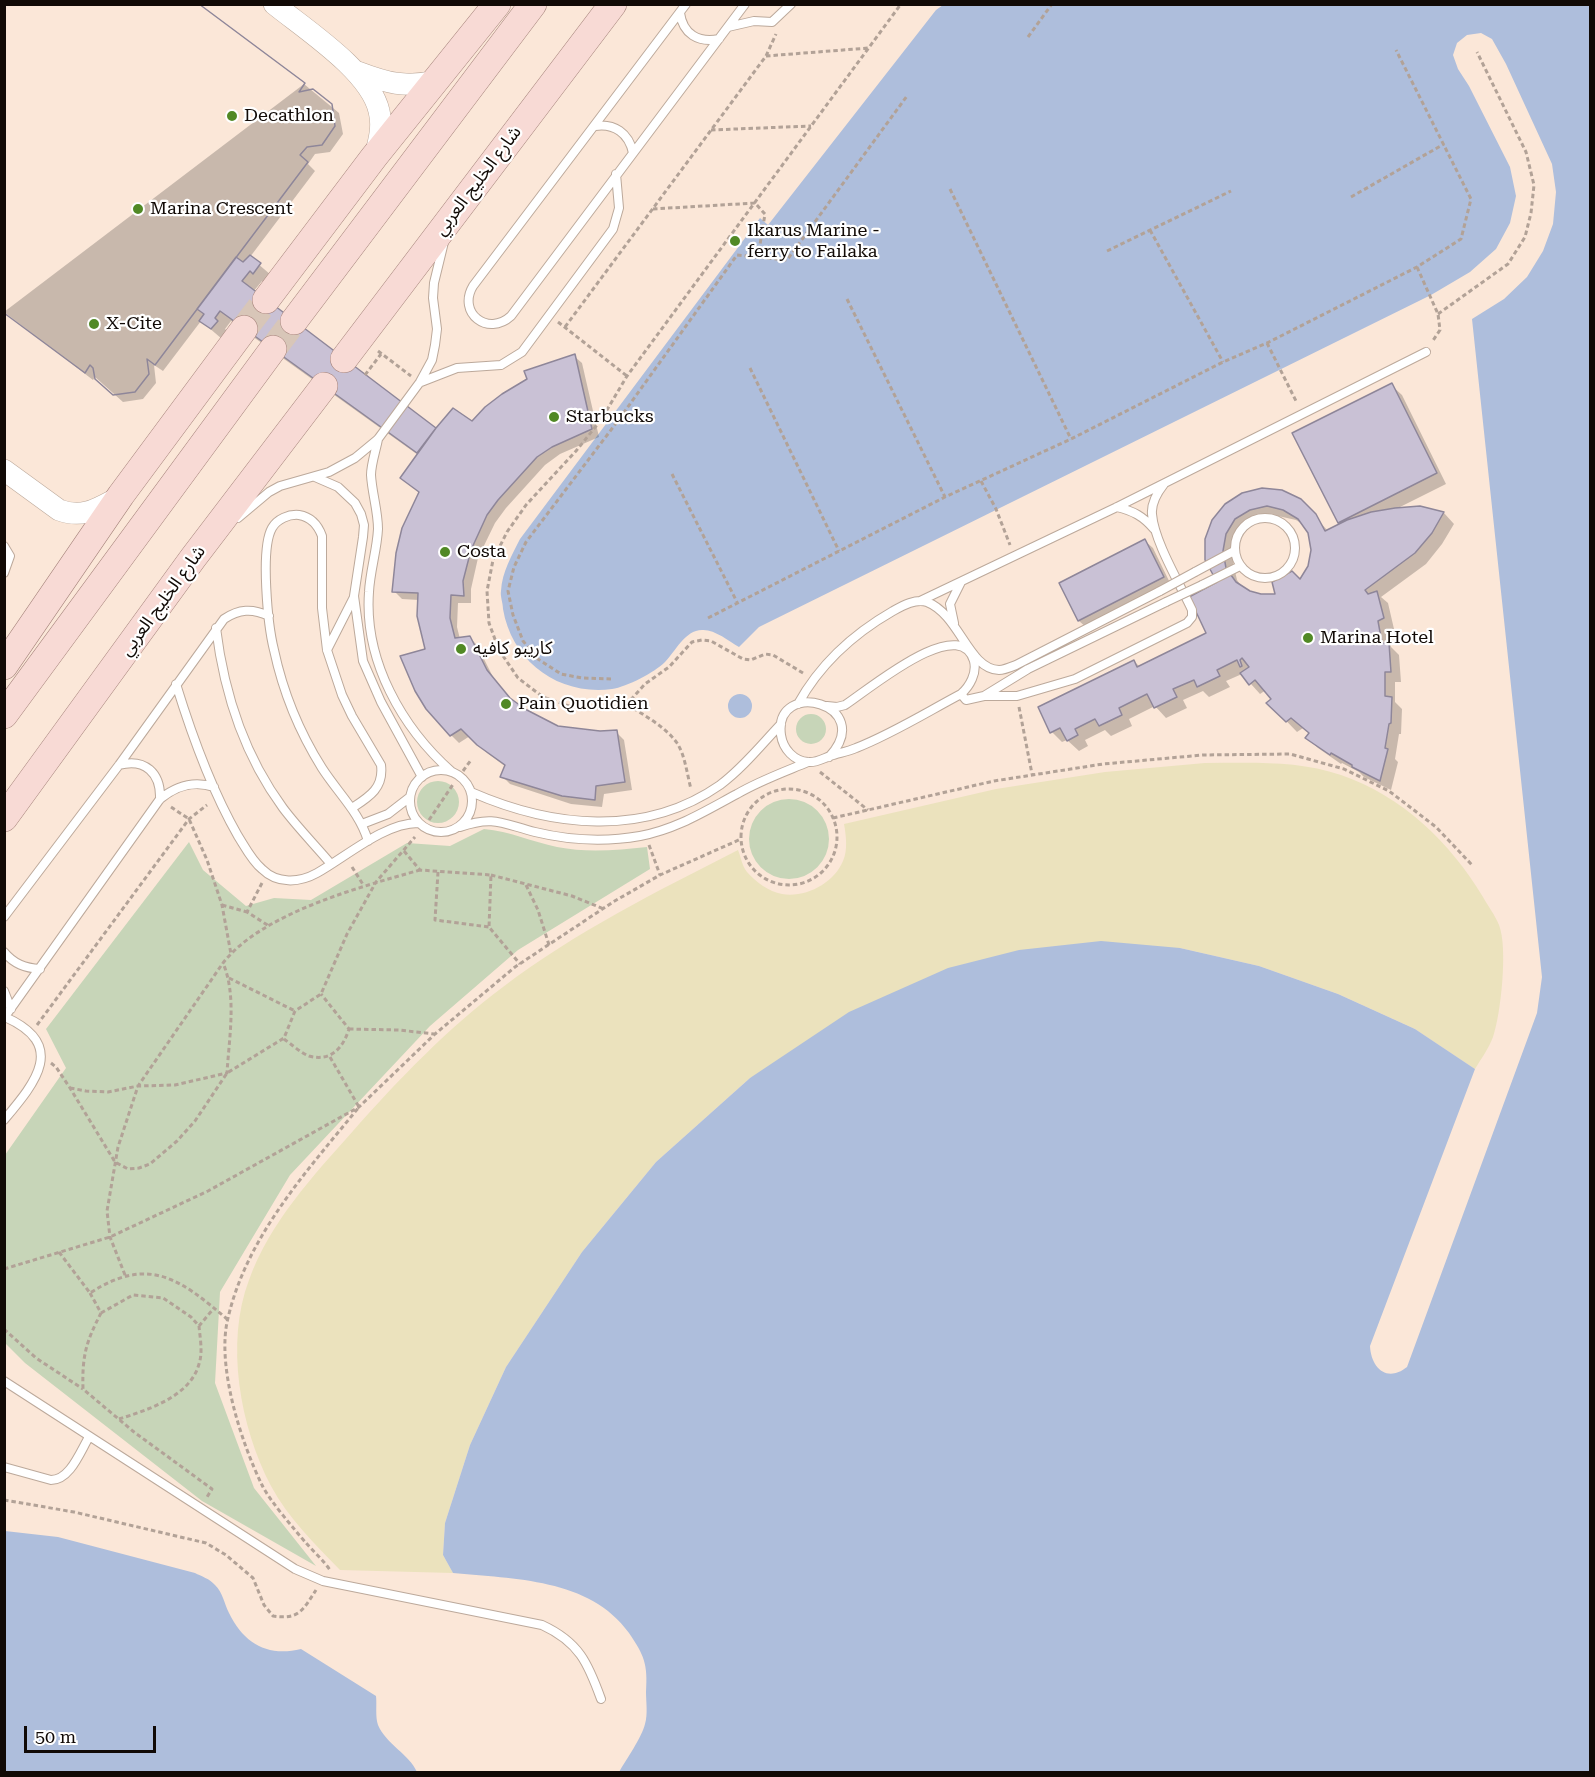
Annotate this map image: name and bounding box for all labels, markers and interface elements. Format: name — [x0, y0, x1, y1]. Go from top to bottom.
place label: Decathlon — [244, 105, 334, 127]
marker: Decathlon — [225, 109, 239, 123]
street label: شارع الخليج العربي — [430, 122, 526, 240]
place label: Marina Crescent — [150, 198, 293, 220]
marker: Marina Crescent — [131, 202, 145, 216]
place label: Ikarus Marine - ferry to Failaka — [747, 220, 880, 262]
marker: Ikarus Marine - ferry to Failaka — [728, 234, 742, 248]
place label: X-Cite — [106, 313, 162, 335]
marker: X-Cite — [87, 317, 101, 331]
place label: Starbucks — [566, 406, 654, 428]
marker: Starbucks — [547, 410, 561, 424]
street label: شارع الخليج العربي — [116, 541, 210, 661]
place label: Costa — [457, 541, 506, 563]
marker: Costa — [438, 545, 452, 559]
place label: Marina Hotel — [1320, 627, 1433, 649]
marker: Marina Hotel — [1301, 631, 1315, 645]
place label: كاريبو كافيه — [473, 638, 552, 660]
marker: كاريبو كافيه — [454, 642, 468, 656]
place label: Pain Quotidien — [518, 693, 649, 715]
marker: Pain Quotidien — [499, 697, 513, 711]
scale bar — [27, 1714, 159, 1752]
text: 50 m — [35, 1726, 76, 1747]

